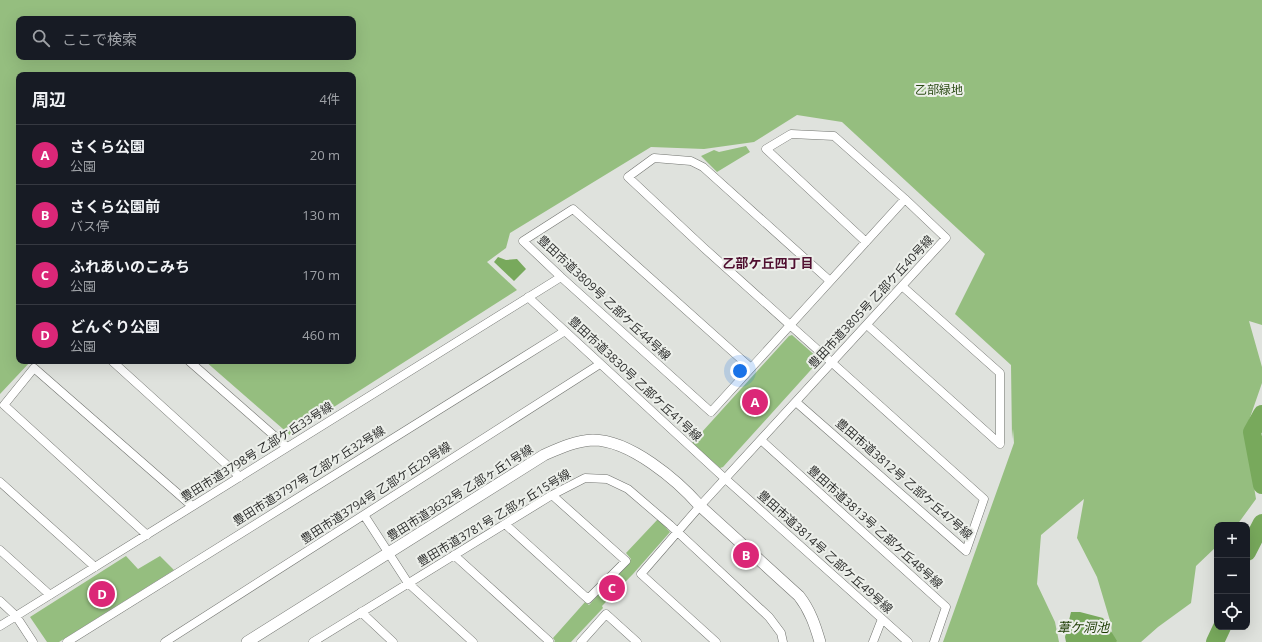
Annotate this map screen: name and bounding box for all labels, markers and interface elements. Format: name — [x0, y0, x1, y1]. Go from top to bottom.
search box — [16, 16, 356, 60]
icon: search — [30, 27, 52, 49]
text: ここで検索 — [62, 29, 137, 49]
park label: 乙部緑地 — [915, 81, 963, 98]
text: 周辺 — [32, 88, 66, 111]
text: 4件 — [320, 90, 340, 108]
text: さくら公園 — [70, 136, 145, 156]
text: A — [41, 146, 49, 164]
text: 20 m — [310, 146, 340, 164]
text: 公園 — [70, 157, 96, 175]
text: さくら公園前 — [70, 196, 160, 216]
text: B — [41, 206, 49, 224]
text: 130 m — [302, 206, 340, 224]
text: バス停 — [70, 217, 109, 235]
street label: 豊田市道3809号 乙部ケ丘44号線 — [534, 231, 675, 364]
street label: 豊田市道3805号 乙部ケ丘40号線 — [804, 231, 937, 372]
district label: 乙部ケ丘四丁目 — [722, 254, 814, 272]
text: ふれあいのこみち — [70, 256, 190, 276]
text: C — [41, 266, 49, 284]
text: 170 m — [302, 266, 340, 284]
text: 公園 — [70, 277, 96, 295]
street label: 豊田市道3830号 乙部ケ丘41号線 — [565, 312, 706, 445]
text: どんぐり公園 — [70, 316, 160, 336]
text: D — [40, 326, 50, 344]
text: 460 m — [302, 326, 340, 344]
text: 公園 — [70, 337, 96, 355]
your location — [730, 361, 750, 381]
pin: A — [742, 387, 768, 417]
street label: 豊田市道3798号 乙部ケ丘33号線 — [177, 398, 336, 505]
street label: 豊田市道3812号 乙部ケ丘47号線 — [832, 414, 976, 543]
street label: 豊田市道3797号 乙部ケ丘32号線 — [229, 422, 388, 529]
street label: 豊田市道3794号 乙部ケ丘29号線 — [297, 437, 454, 548]
street label: 豊田市道3632号 乙部ヶ丘1号線 — [383, 440, 536, 545]
street label: 豊田市道3813号 乙部ケ丘48号線 — [804, 461, 947, 592]
street label: 豊田市道3781号 乙部ヶ丘15号線 — [414, 465, 574, 570]
street label: 豊田市道3814号 乙部ケ丘49号線 — [754, 486, 897, 617]
map controls — [1214, 522, 1250, 630]
button: + — [1214, 522, 1250, 558]
pin: B — [733, 540, 759, 570]
button: − — [1214, 558, 1250, 594]
pin: C — [599, 573, 625, 603]
pin: D — [89, 579, 115, 609]
button: locate — [1214, 594, 1250, 630]
water label: 葦ケ洞池 — [1057, 618, 1111, 636]

